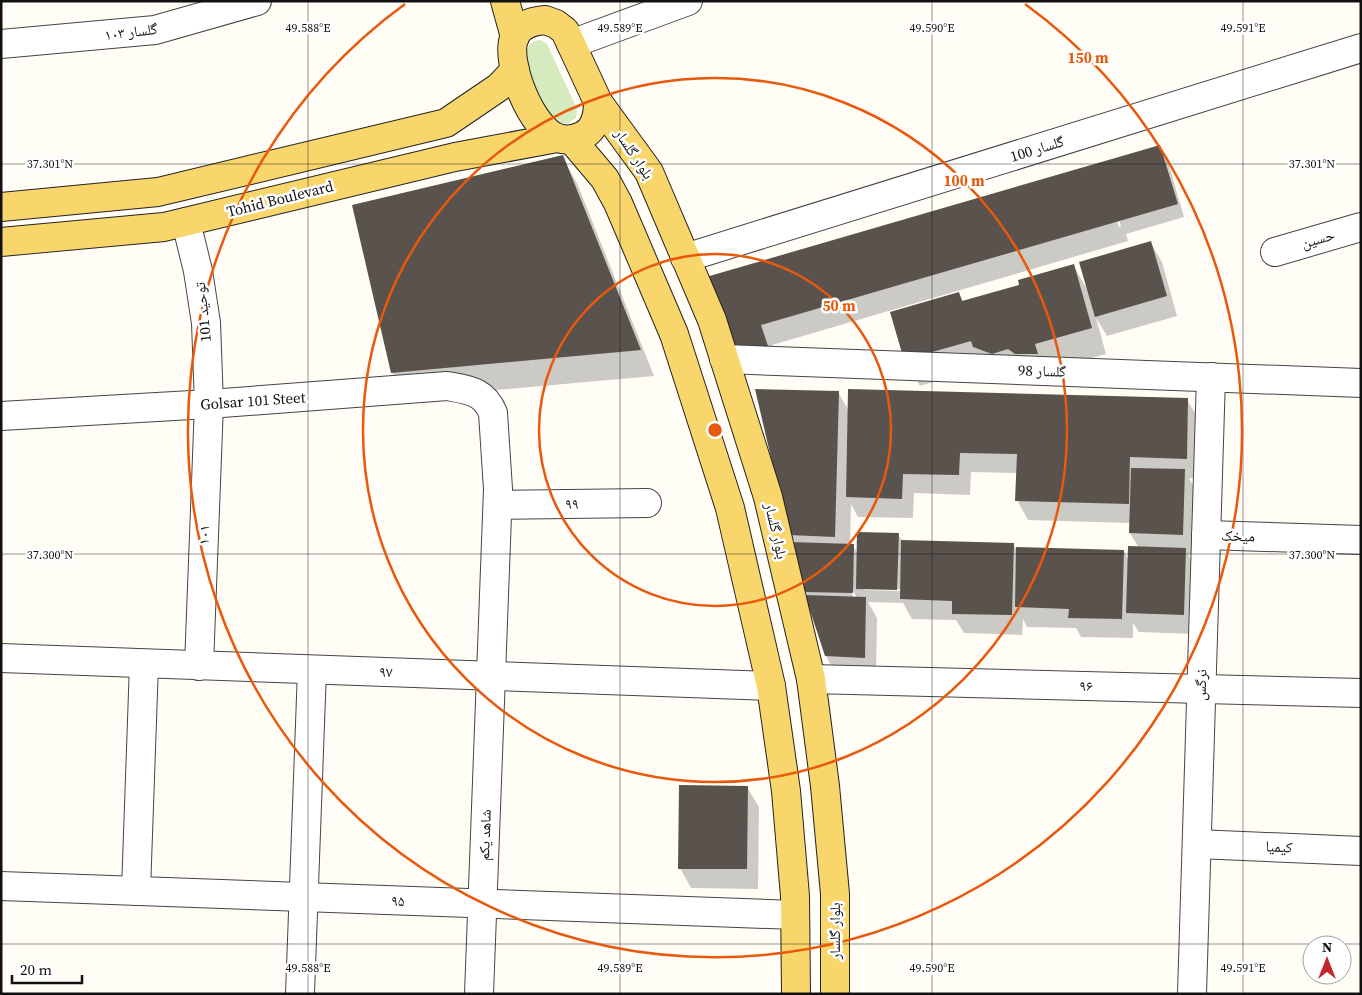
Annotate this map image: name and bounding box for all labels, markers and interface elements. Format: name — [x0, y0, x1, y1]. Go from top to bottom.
street label: گلسار ۱۰۳ — [103, 18, 159, 45]
text: 49.588°E — [286, 20, 330, 36]
text: 49.589°E — [598, 20, 642, 36]
text: 49.590°E — [910, 20, 954, 36]
text: 49.591°E — [1221, 20, 1265, 36]
text: 150 m — [1067, 47, 1109, 68]
street label: بلوار گلسار — [609, 123, 659, 183]
street label: گلسار 100 — [1007, 130, 1067, 167]
text: 37.301°N — [27, 156, 73, 172]
text: 37.301°N — [1289, 156, 1335, 172]
text: 100 m — [943, 170, 985, 191]
street label: Tohid Boulevard — [224, 175, 336, 222]
street label: حسین — [1299, 224, 1337, 253]
street label: توحید 101 — [189, 280, 216, 343]
text: 50 m — [822, 295, 856, 316]
street label: گلسار 98 — [1018, 359, 1067, 382]
street label: Golsar 101 Steet — [200, 386, 306, 415]
centre of rings — [706, 421, 724, 439]
street label: ۹۹ — [565, 493, 579, 514]
street label: بلوار گلسار — [760, 500, 793, 561]
street label: میخک — [1221, 524, 1255, 547]
street label: ۱۰۱ — [193, 525, 214, 545]
text: 37.300°N — [27, 547, 73, 563]
text: 37.300°N — [1289, 547, 1335, 563]
street label: ۹۷ — [379, 661, 393, 682]
street label: نرگس — [1189, 669, 1212, 701]
street label: ۹۶ — [1079, 675, 1093, 696]
street label: شاهد یکم — [473, 809, 496, 861]
street label: کیمیا — [1265, 835, 1293, 858]
street label: ۹۵ — [391, 890, 405, 911]
street label: بلوار گلسار — [824, 902, 845, 961]
north arrow — [1302, 935, 1352, 985]
text: N — [1322, 937, 1332, 957]
scale bar — [12, 952, 82, 984]
text: 20 m — [20, 959, 52, 980]
text: 49.588°E — [286, 960, 330, 976]
text: 49.589°E — [598, 960, 642, 976]
text: 49.590°E — [910, 960, 954, 976]
text: 49.591°E — [1221, 960, 1265, 976]

